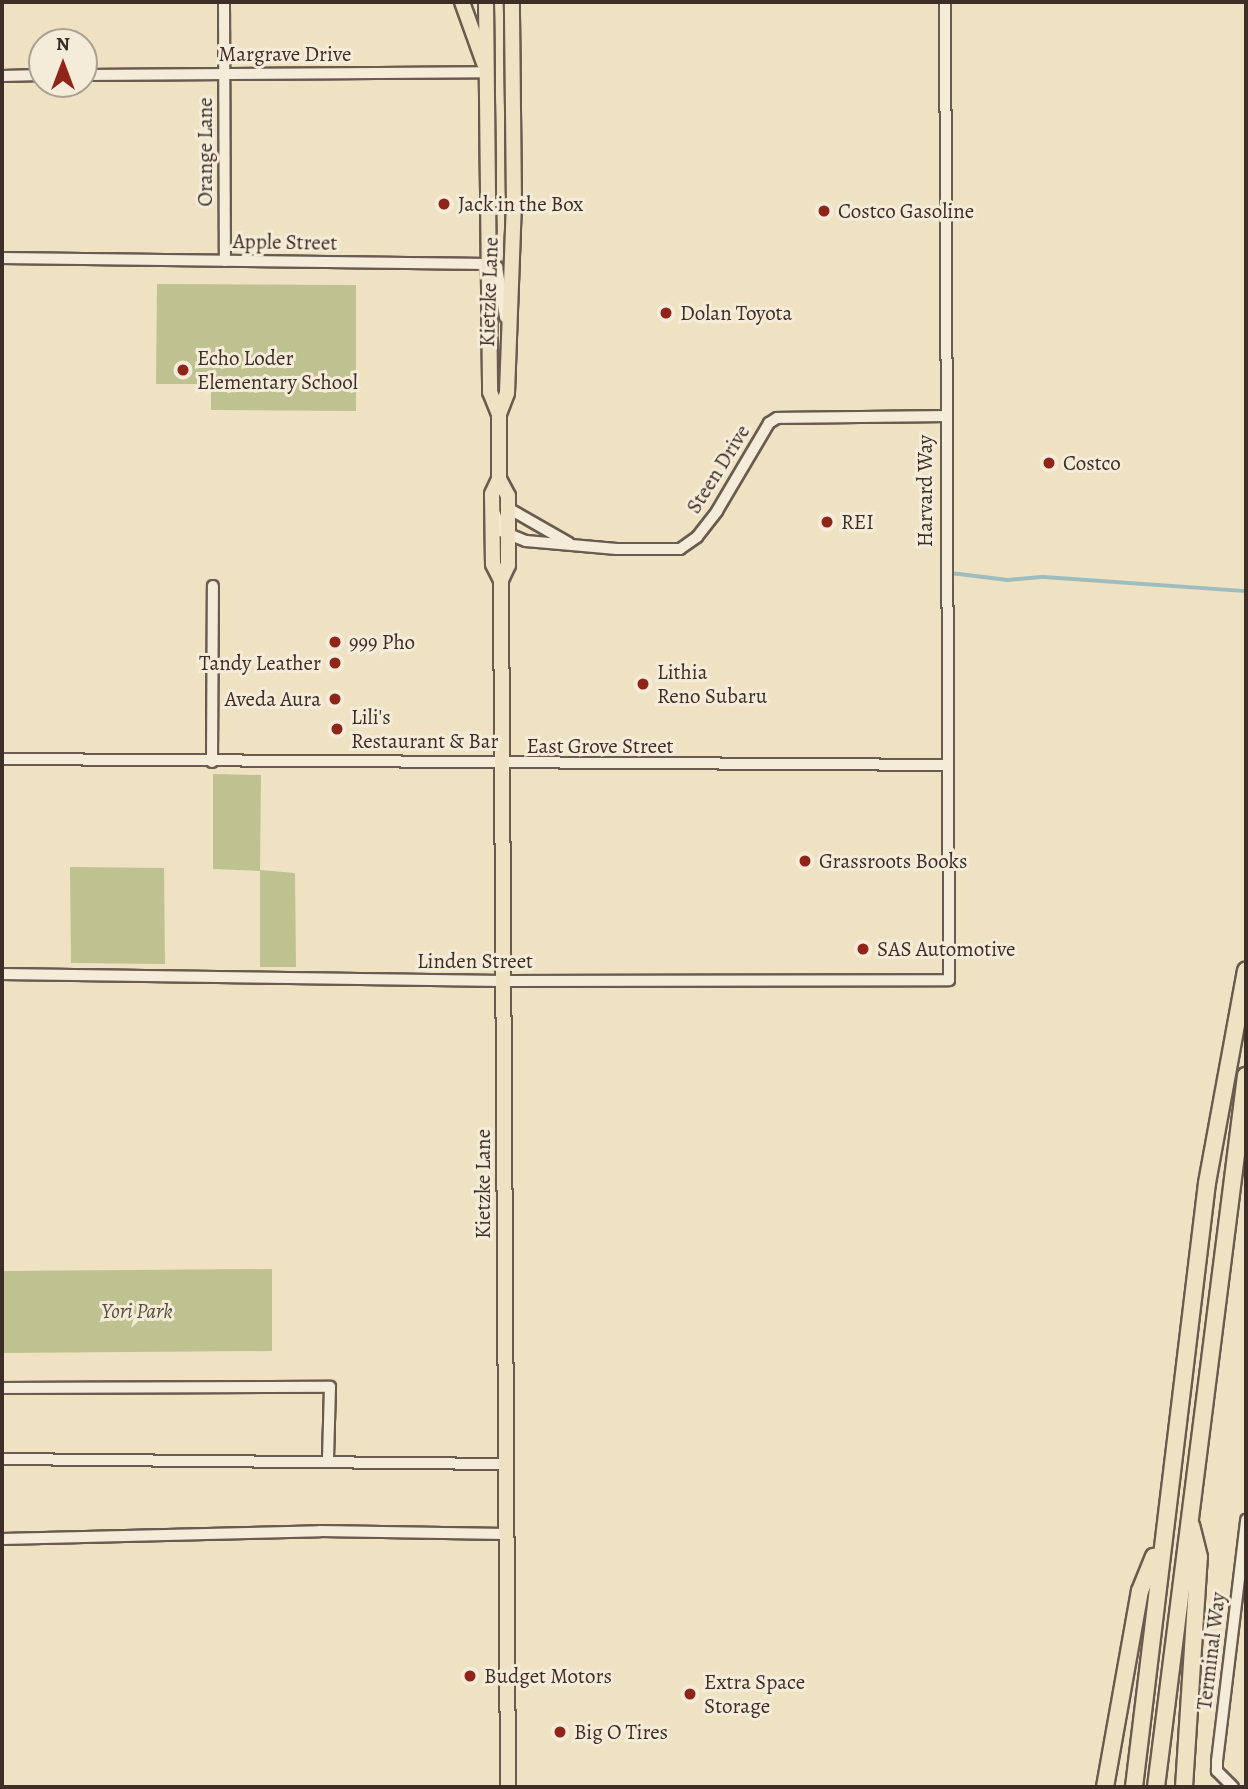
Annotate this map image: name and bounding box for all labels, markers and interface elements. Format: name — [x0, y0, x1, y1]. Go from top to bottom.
north arrow — [28, 28, 98, 98]
text: N — [56, 31, 70, 57]
street label: Margrave Drive — [219, 41, 351, 67]
street label: Orange Lane — [192, 97, 218, 207]
place label: Jack in the Box — [458, 191, 583, 217]
marker: Jack in the Box — [436, 196, 452, 212]
place label: Costco Gasoline — [838, 198, 974, 224]
marker: Costco Gasoline — [816, 203, 832, 219]
street label: Apple Street — [233, 228, 337, 256]
street label: Kietzke Lane — [474, 237, 504, 347]
place label: Dolan Toyota — [680, 300, 792, 326]
marker: Dolan Toyota — [658, 305, 674, 321]
place label: Echo Loder Elementary School — [197, 345, 358, 395]
marker: Echo Loder Elementary School — [175, 362, 191, 378]
street label: Steen Drive — [681, 420, 755, 518]
street label: Harvard Way — [912, 435, 938, 547]
place label: Costco — [1063, 450, 1121, 476]
marker: Costco — [1041, 455, 1057, 471]
place label: REI — [841, 509, 874, 535]
marker: REI — [819, 514, 835, 530]
place label: 999 Pho — [349, 629, 415, 655]
marker: 999 Pho — [327, 634, 343, 650]
place label: Tandy Leather — [199, 650, 321, 676]
marker: Tandy Leather — [327, 655, 343, 671]
place label: Lithia Reno Subaru — [657, 659, 767, 709]
marker: Lithia Reno Subaru — [635, 676, 651, 692]
place label: Aveda Aura — [225, 686, 321, 712]
marker: Aveda Aura — [327, 691, 343, 707]
place label: Lili's Restaurant & Bar — [351, 704, 499, 754]
marker: Lili's Restaurant & Bar — [329, 721, 345, 737]
street label: East Grove Street — [526, 733, 674, 759]
place label: Grassroots Books — [819, 848, 967, 874]
marker: Grassroots Books — [797, 853, 813, 869]
place label: SAS Automotive — [877, 936, 1015, 962]
marker: SAS Automotive — [855, 941, 871, 957]
street label: Linden Street — [417, 948, 533, 974]
street label: Kietzke Lane — [470, 1129, 496, 1239]
park label: Yori Park — [101, 1298, 173, 1324]
street label: Terminal Way — [1191, 1591, 1231, 1711]
place label: Budget Motors — [484, 1663, 612, 1689]
marker: Budget Motors — [462, 1668, 478, 1684]
place label: Extra Space Storage — [704, 1669, 805, 1719]
marker: Extra Space Storage — [682, 1686, 698, 1702]
place label: Big O Tires — [574, 1719, 668, 1745]
marker: Big O Tires — [552, 1724, 568, 1740]

